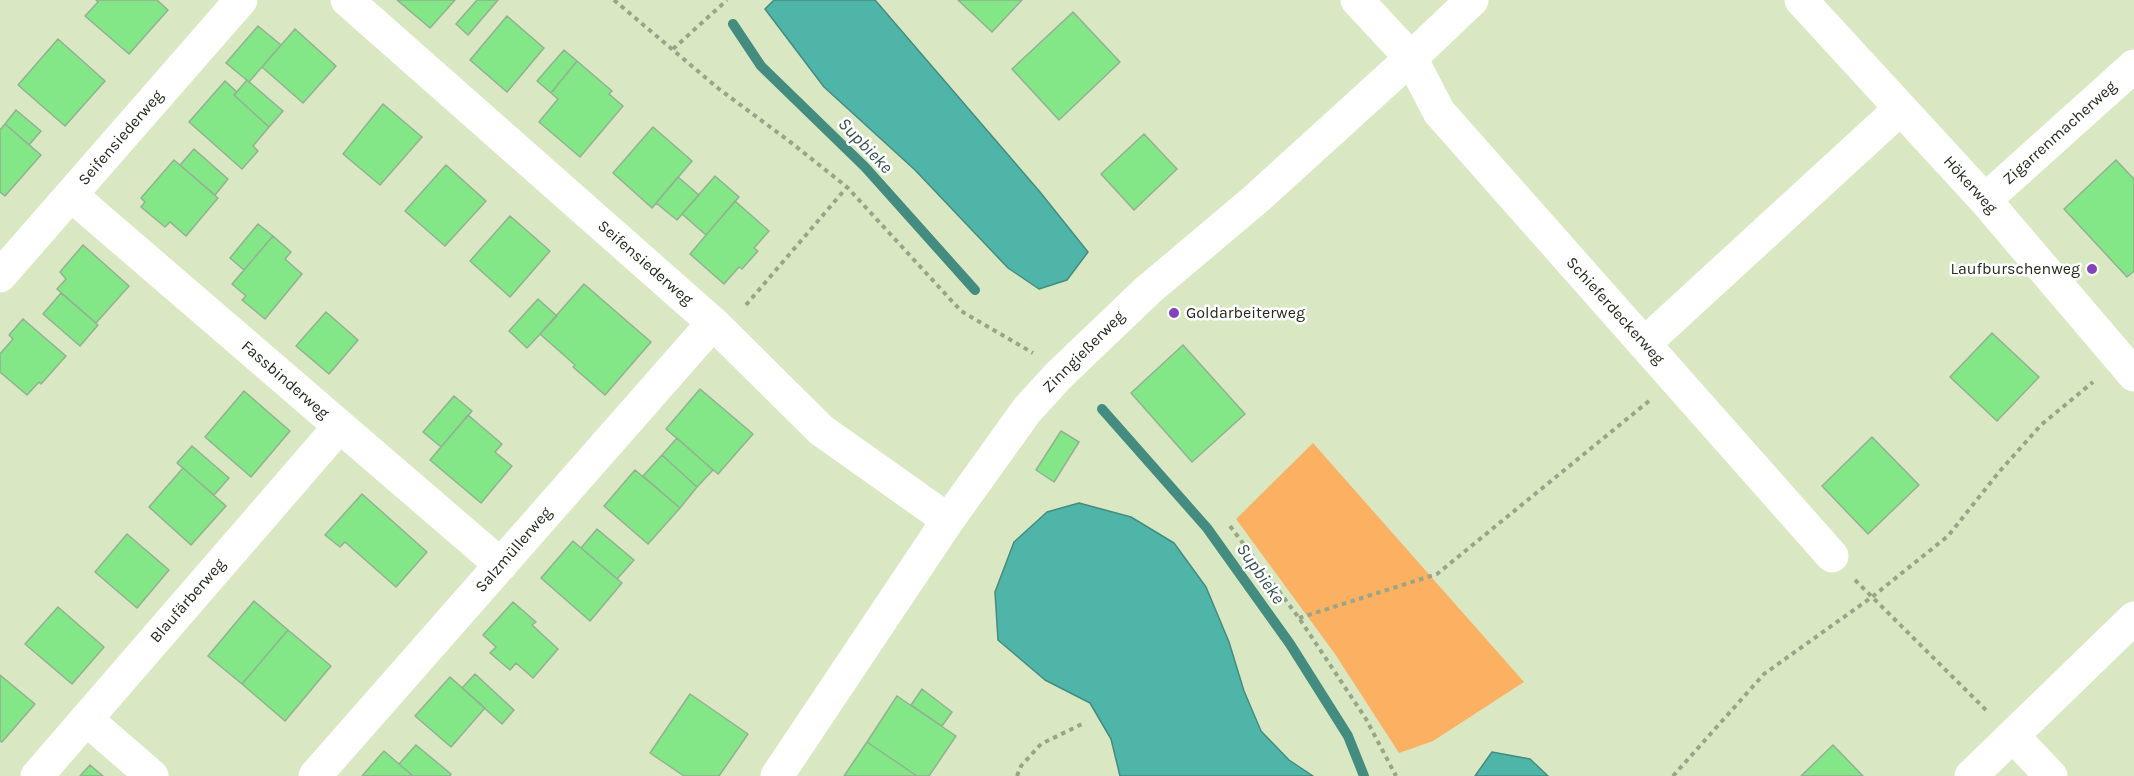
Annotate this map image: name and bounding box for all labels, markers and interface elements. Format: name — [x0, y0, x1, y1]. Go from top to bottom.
street label: Zigarrenmacherweg — [1999, 77, 2121, 189]
street label: Seifensiederweg — [74, 87, 168, 189]
water label: Supbieke — [833, 114, 897, 178]
street label: Hökerweg — [1939, 152, 2001, 218]
street label: Seifensiederweg — [594, 216, 696, 310]
street label: Schieferdeckerweg — [1562, 253, 1668, 369]
place label: Laufburschenweg — [1951, 259, 2080, 279]
marker: Laufburschenweg — [2085, 262, 2099, 276]
place label: Goldarbeiterweg — [1186, 303, 1305, 323]
marker: Goldarbeiterweg — [1167, 306, 1181, 320]
street label: Zinngießerweg — [1039, 307, 1129, 397]
street label: Fassbinderweg — [237, 337, 333, 423]
street label: Salzmüllerweg — [472, 503, 556, 597]
water label: Supbieke — [1231, 539, 1289, 609]
street label: Blaufärberweg — [146, 555, 230, 647]

